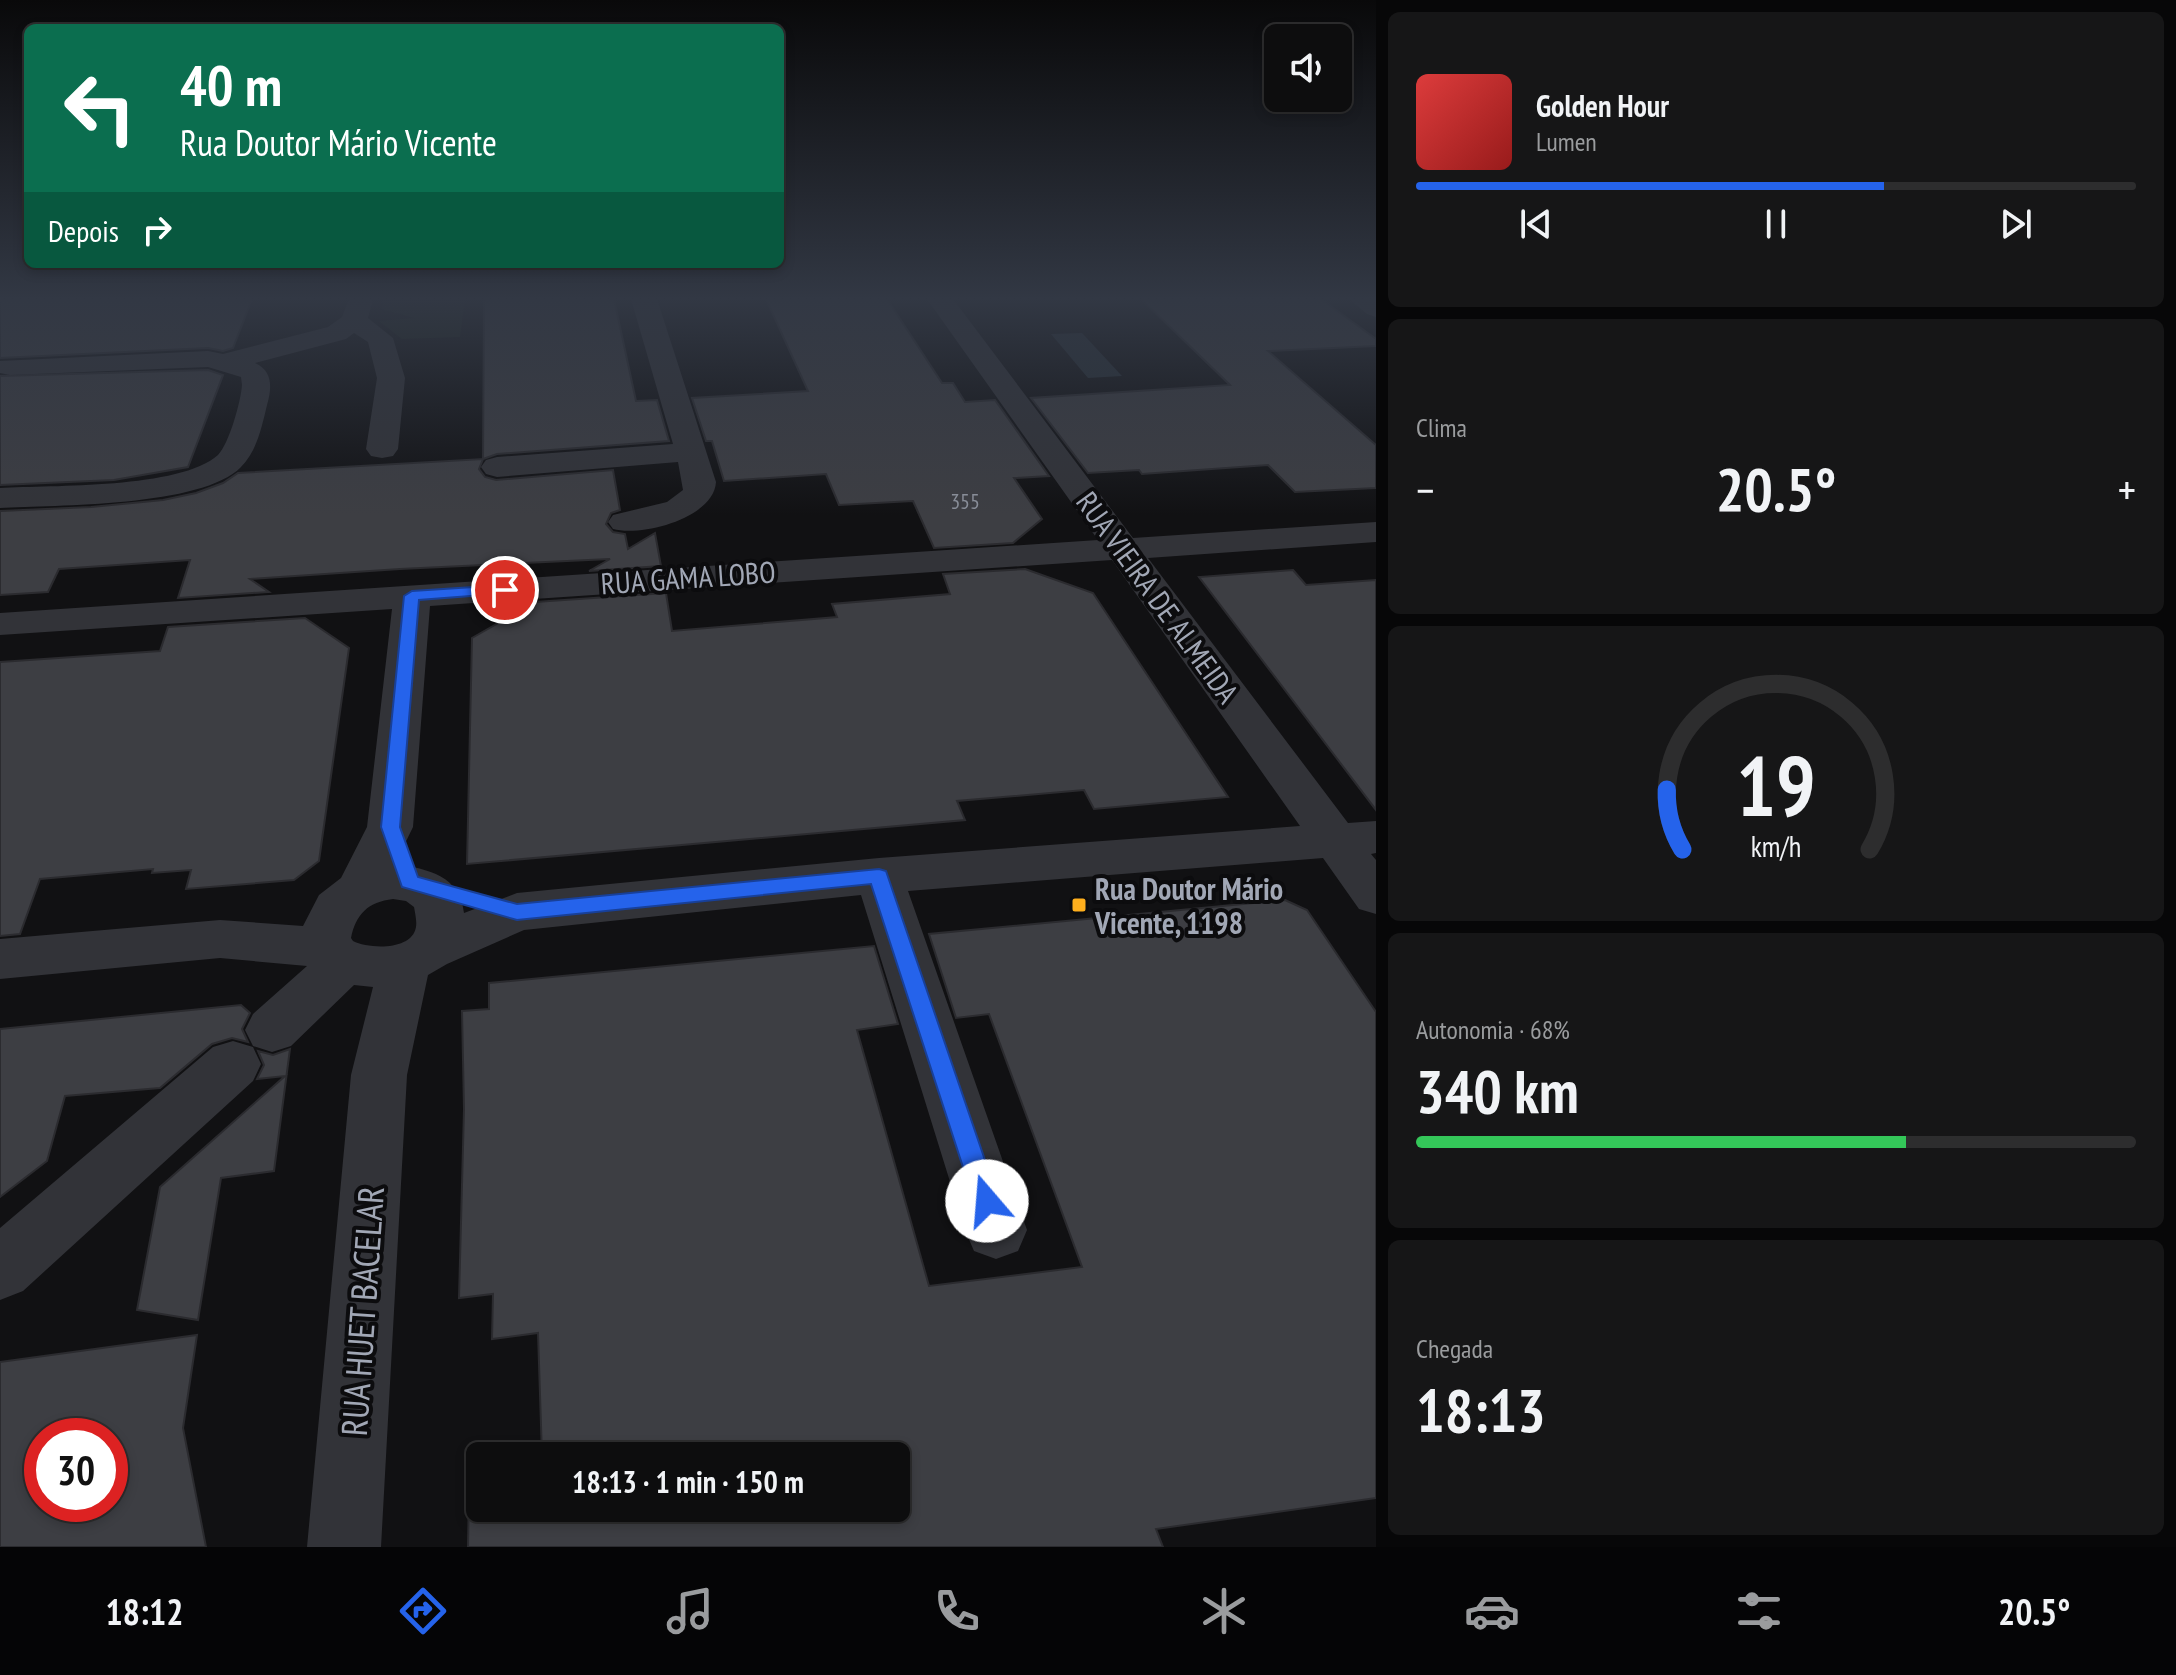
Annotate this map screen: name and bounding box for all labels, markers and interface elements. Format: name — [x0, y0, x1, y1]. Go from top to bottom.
map controls — [1264, 24, 1352, 112]
button: sound — [1264, 24, 1352, 112]
text: 40 m — [180, 49, 282, 121]
icon: left — [48, 56, 152, 160]
text: Golden Hour — [1536, 86, 1669, 125]
text: Rua Doutor Mário Vicente — [180, 119, 497, 166]
text: Lumen — [1536, 125, 1597, 158]
icon: previous — [1514, 202, 1558, 246]
icon: pause — [1754, 202, 1798, 246]
icon: next — [1994, 202, 2038, 246]
icon: right — [135, 208, 179, 252]
text: Depois — [48, 211, 119, 250]
text: Clima — [1416, 411, 1467, 444]
text: 20.5° — [1716, 450, 1836, 528]
text: − — [1416, 461, 1434, 518]
text: + — [2118, 461, 2136, 518]
street label: RUA VIEIRA DE ALMEIDA — [1068, 484, 1248, 711]
house number: 355 — [950, 487, 980, 515]
street label: RUA GAMA LOBO — [599, 551, 777, 603]
pin — [471, 556, 539, 624]
icon: arrive — [483, 568, 527, 612]
text: 19 — [1736, 730, 1816, 838]
text: km/h — [1751, 828, 1801, 865]
place label: Rua Doutor Mário Vicente, 1198 — [1094, 869, 1283, 942]
marker: Rua Doutor Mário Vicente, 1198 — [1070, 896, 1088, 914]
text: Autonomia · 68% — [1416, 1013, 1570, 1046]
text: 340 km — [1416, 1052, 1579, 1130]
position arrow — [945, 1159, 1029, 1243]
street label: RUA HUET BACELAR — [330, 1185, 394, 1437]
text: Chegada — [1416, 1332, 1493, 1365]
text: 18:13 — [1416, 1371, 1546, 1449]
speed limit sign: 30 — [24, 1418, 128, 1522]
text: 18:13 · 1 min · 150 m — [572, 1462, 804, 1501]
icon: directions — [395, 1583, 451, 1639]
icon: music — [662, 1583, 718, 1639]
icon: phone — [929, 1583, 985, 1639]
icon: climate — [1196, 1583, 1252, 1639]
icon: car — [1464, 1583, 1520, 1639]
icon: filters — [1731, 1583, 1787, 1639]
text: 18:12 — [106, 1588, 183, 1635]
text: 20.5° — [1998, 1588, 2070, 1635]

